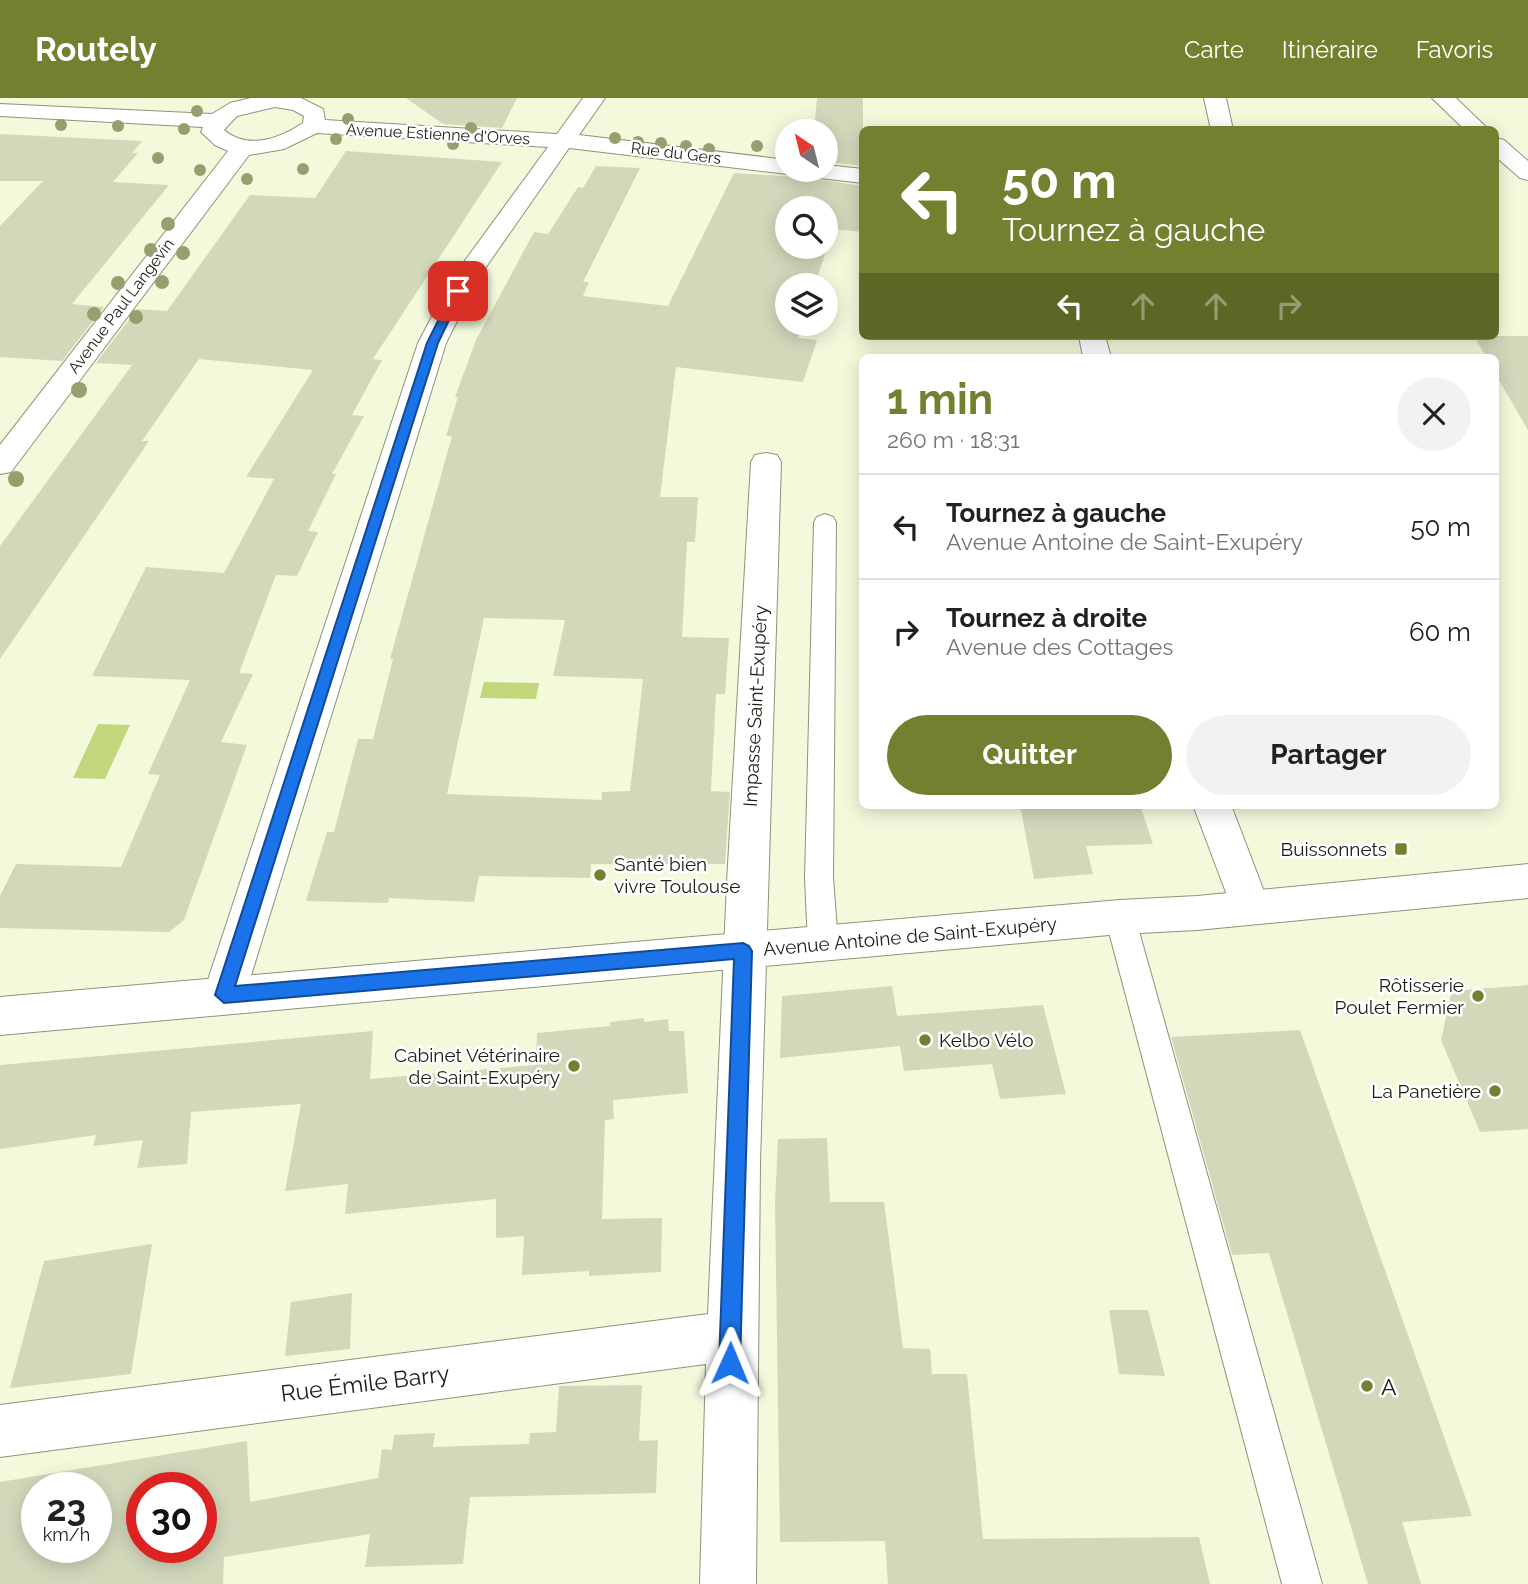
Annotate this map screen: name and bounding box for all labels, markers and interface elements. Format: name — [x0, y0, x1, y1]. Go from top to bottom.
text: Routely — [35, 30, 157, 69]
text: Carte — [1184, 35, 1244, 64]
text: Itinéraire — [1282, 35, 1378, 64]
text: Favoris — [1416, 35, 1493, 64]
north arrow — [775, 119, 838, 182]
map controls — [775, 119, 838, 336]
street label: Avenue Estienne d'Orves — [346, 120, 531, 148]
street label: Rue du Gers — [630, 138, 723, 168]
text: 50 m — [1002, 152, 1117, 209]
icon: left — [887, 154, 978, 245]
button: search — [775, 196, 838, 259]
text: Tournez à gauche — [1002, 211, 1265, 248]
street label: Avenue Paul Langevin — [64, 235, 178, 377]
pin — [428, 261, 488, 321]
icon: arrive — [439, 272, 477, 310]
button: layers — [775, 273, 838, 336]
icon: left — [1051, 287, 1089, 325]
icon: ahead — [1124, 287, 1162, 325]
icon: ahead — [1197, 287, 1235, 325]
icon: right — [1270, 287, 1308, 325]
text: 1 min — [887, 375, 993, 424]
button: close — [1397, 377, 1471, 451]
text: 260 m · 18:31 — [887, 426, 1020, 453]
text: Tournez à gauche — [946, 498, 1166, 528]
icon: left — [887, 508, 925, 546]
text: 50 m — [1410, 512, 1471, 542]
text: Avenue Antoine de Saint-Exupéry — [946, 528, 1303, 555]
text: Tournez à droite — [946, 603, 1147, 633]
street label: Impasse Saint-Exupéry — [739, 604, 771, 808]
icon: right — [887, 613, 925, 651]
text: 60 m — [1409, 617, 1471, 647]
text: Avenue des Cottages — [946, 633, 1173, 660]
button: Quitter — [887, 715, 1172, 795]
button: Partager — [1186, 715, 1471, 795]
place label: Buissonnets — [1280, 838, 1387, 860]
marker: Buissonnets — [1393, 841, 1409, 857]
place label: Santé bien vivre Toulouse — [614, 853, 740, 897]
marker: Santé bien vivre Toulouse — [592, 867, 608, 883]
street label: Avenue Antoine de Saint-Exupéry — [762, 912, 1058, 960]
place label: Rôtisserie Poulet Fermier — [1335, 974, 1464, 1018]
marker: Rôtisserie Poulet Fermier — [1470, 988, 1486, 1004]
place label: Kelbo Vélo — [939, 1029, 1033, 1051]
marker: Kelbo Vélo — [917, 1032, 933, 1048]
place label: Cabinet Vétérinaire de Saint-Exupéry — [394, 1044, 560, 1088]
marker: Cabinet Vétérinaire de Saint-Exupéry — [566, 1058, 582, 1074]
place label: La Panetière — [1371, 1080, 1481, 1102]
marker: La Panetière — [1487, 1083, 1503, 1099]
position arrow — [693, 1326, 767, 1400]
street label: Rue Émile Barry — [279, 1359, 451, 1407]
place label: A — [1381, 1373, 1397, 1400]
marker: A — [1359, 1378, 1375, 1394]
speed limit sign: 30 — [126, 1472, 217, 1563]
text: 23 — [47, 1488, 86, 1529]
text: km/h — [43, 1524, 90, 1545]

